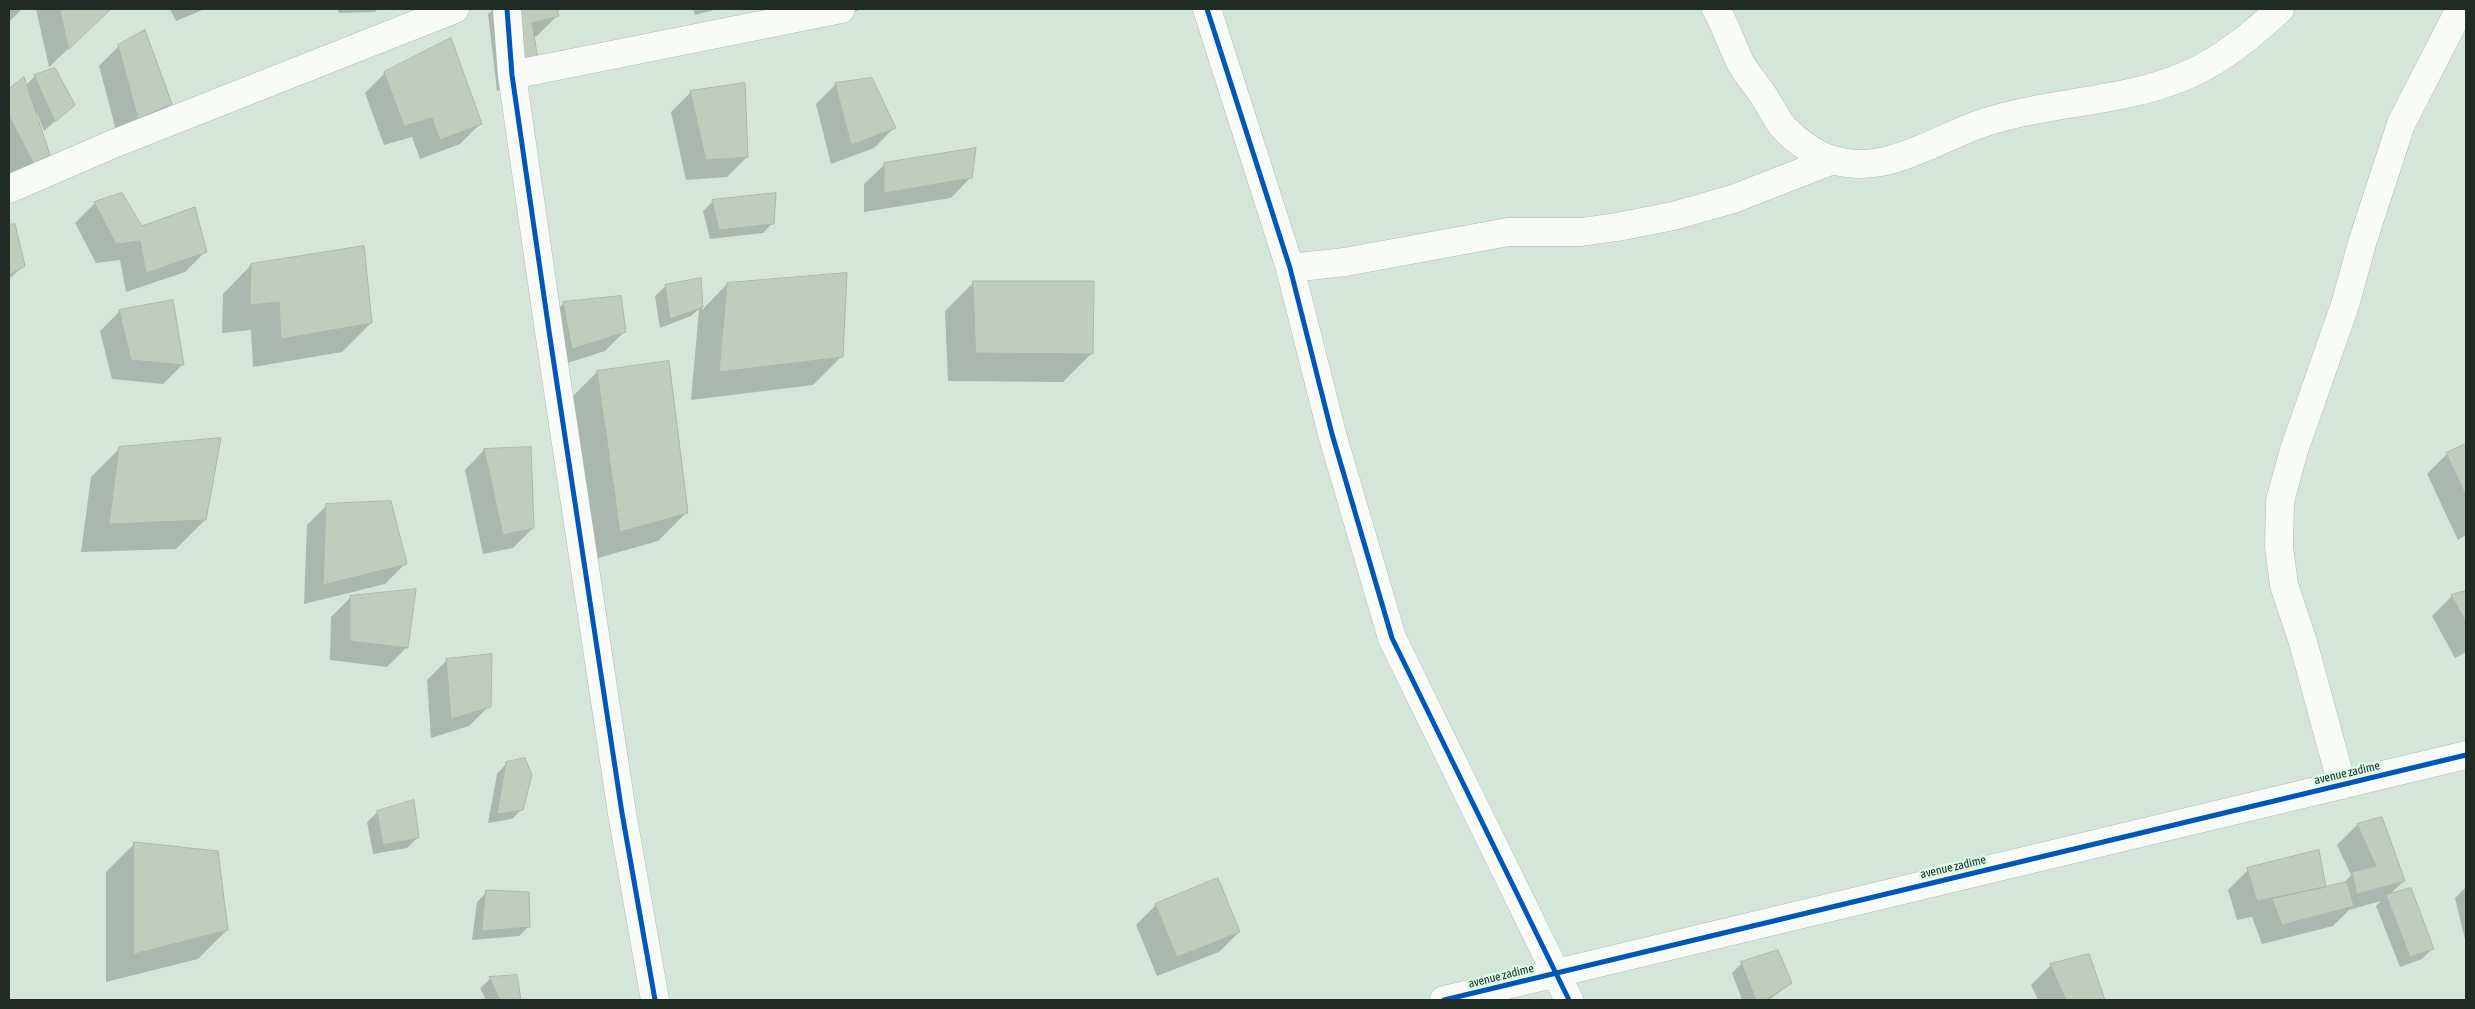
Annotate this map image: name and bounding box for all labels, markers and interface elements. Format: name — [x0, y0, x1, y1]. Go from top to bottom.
street label: avenue zadime — [2313, 758, 2381, 788]
street label: avenue zadime — [1919, 852, 1987, 882]
street label: avenue zadime — [1467, 961, 1535, 991]

